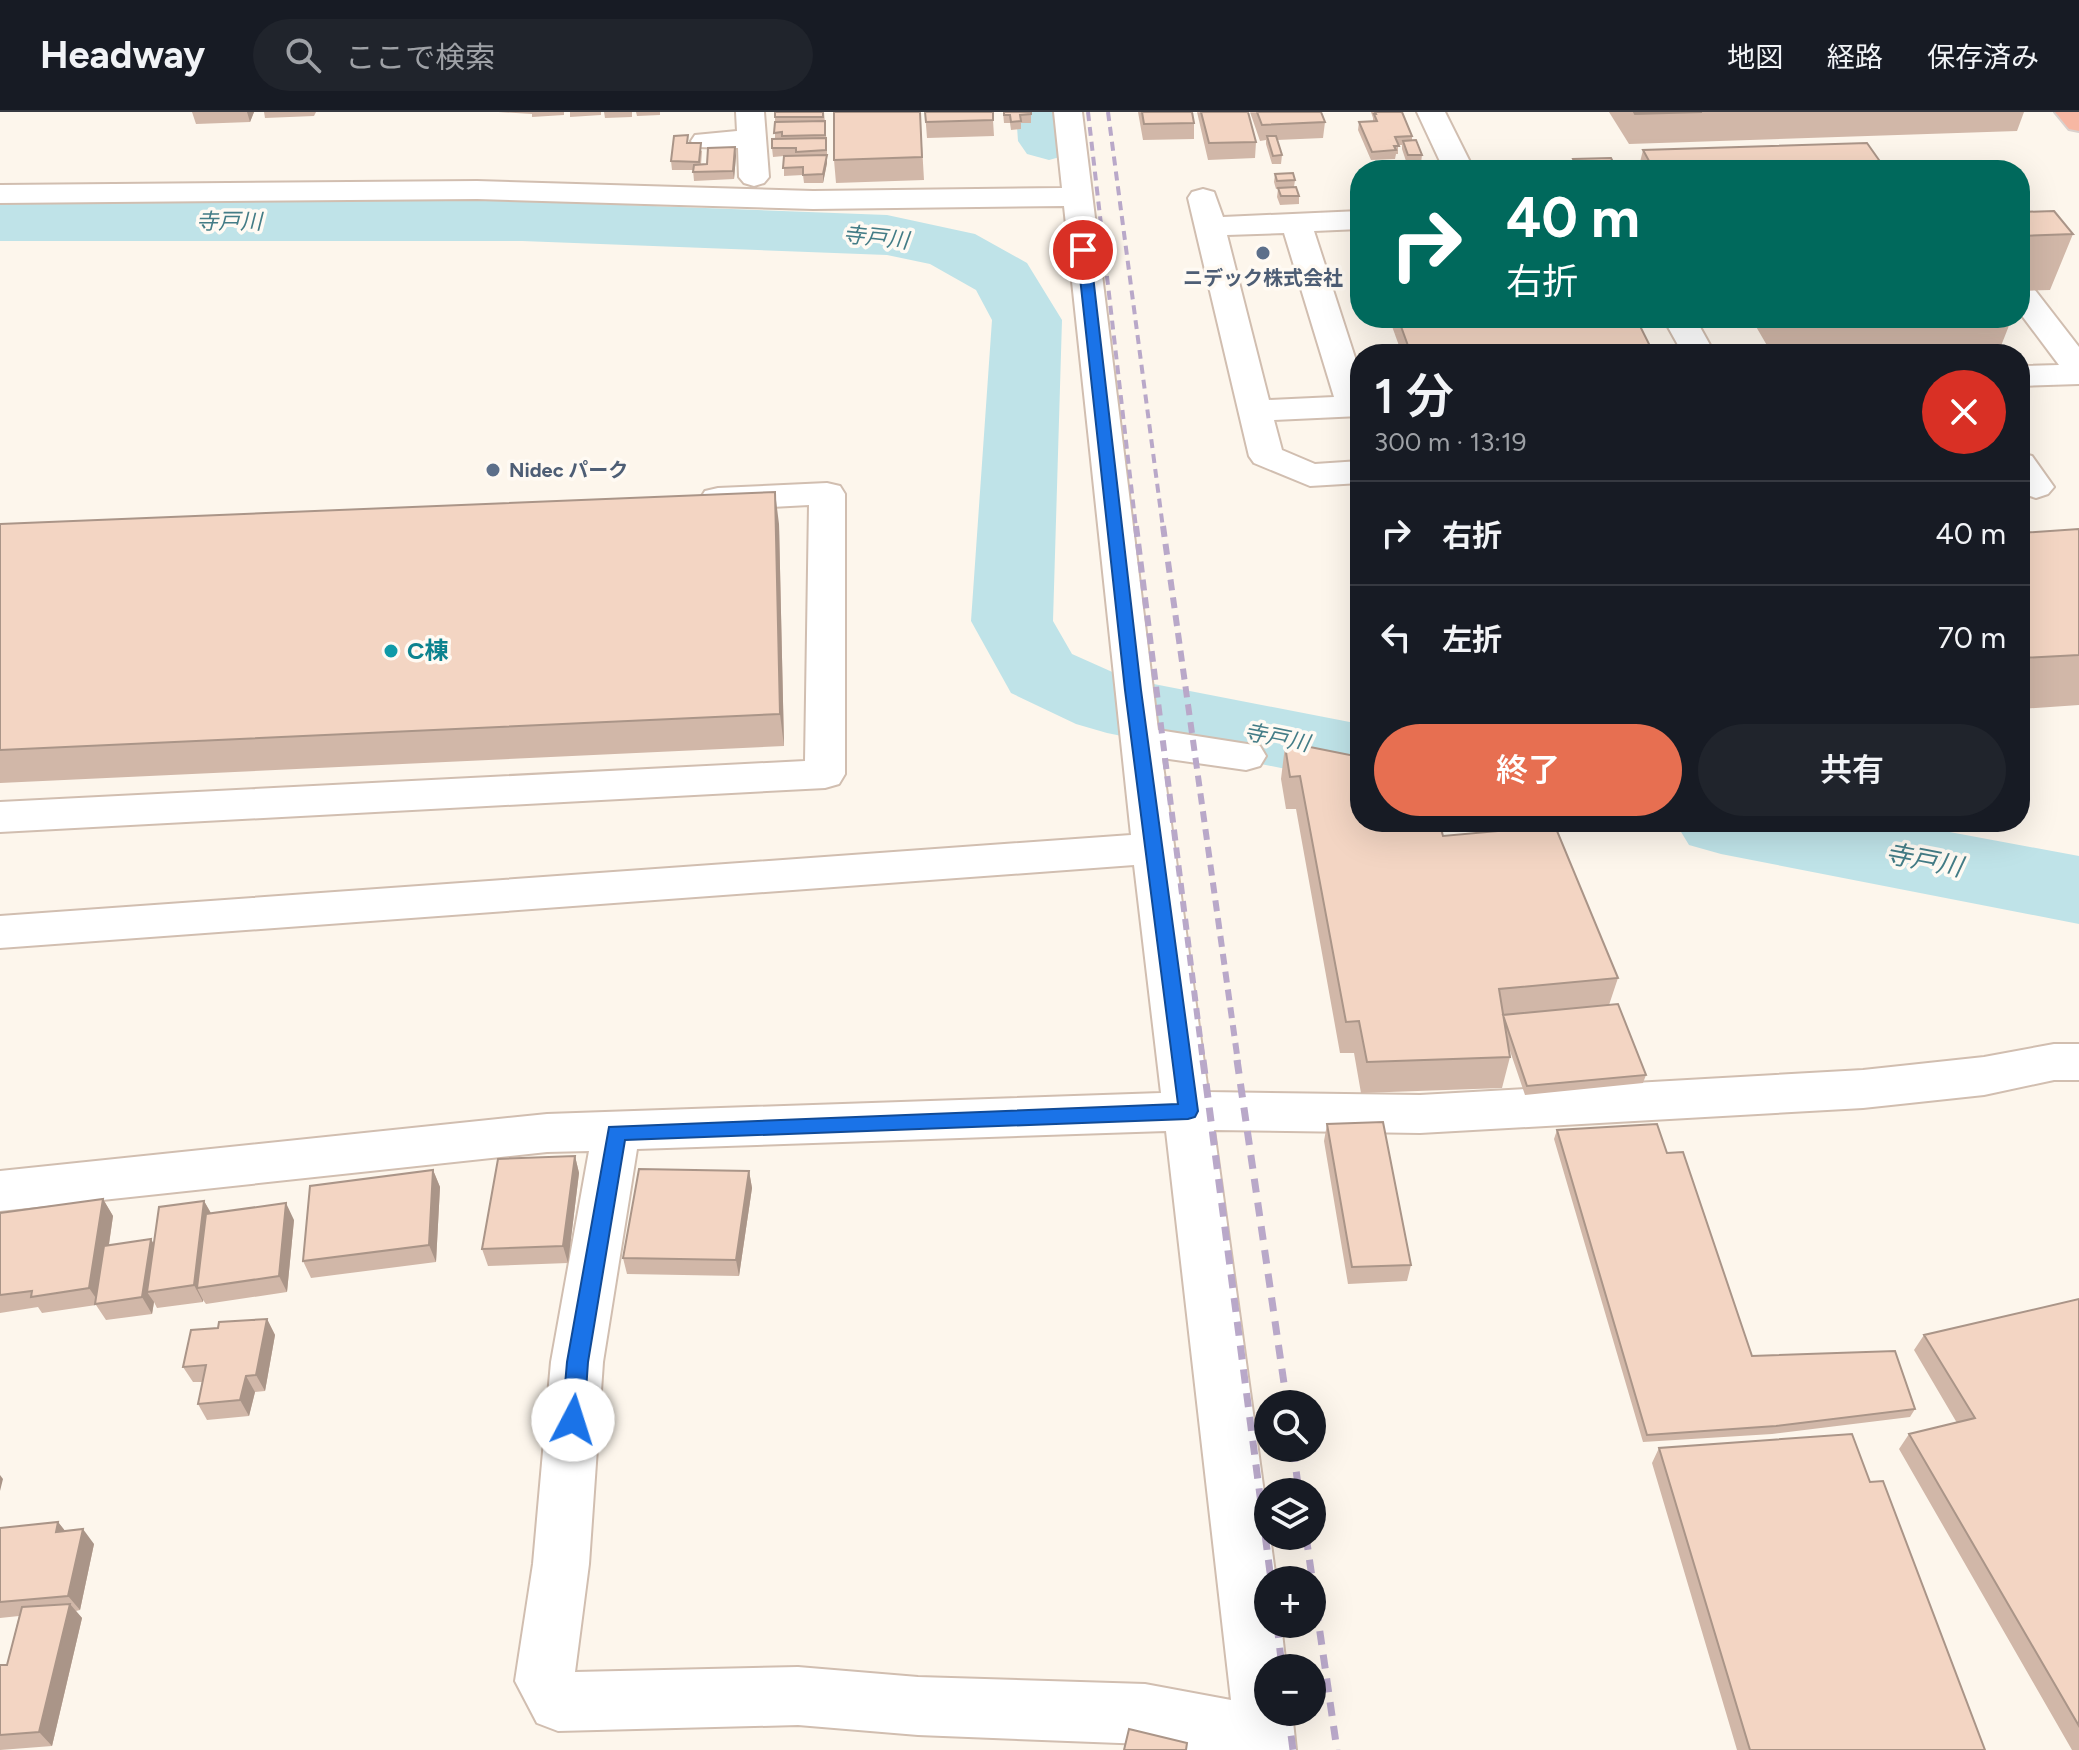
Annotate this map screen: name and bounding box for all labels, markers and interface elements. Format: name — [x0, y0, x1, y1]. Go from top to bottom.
search box — [253, 19, 813, 91]
text: Headway — [40, 32, 205, 78]
icon: search — [281, 33, 325, 77]
text: ここで検索 — [345, 39, 495, 76]
text: 地図 — [1727, 40, 1783, 74]
text: 経路 — [1827, 40, 1883, 74]
text: 保存済み — [1927, 40, 2039, 74]
text: 40 m — [1506, 184, 1640, 251]
icon: right — [1374, 192, 1478, 296]
water label: 寺戸川 — [196, 208, 264, 235]
pin — [1049, 216, 1117, 284]
water label: 寺戸川 — [842, 221, 912, 255]
icon: arrive — [1061, 228, 1105, 272]
marker: ニデック株式会社 — [1254, 244, 1272, 262]
text: 右折 — [1506, 260, 1578, 303]
place label: ニデック株式会社 — [1183, 266, 1343, 290]
text: 1 分 — [1374, 367, 1454, 425]
button: close — [1922, 370, 2006, 454]
text: 300 m · 13:19 — [1374, 426, 1526, 458]
place label: Nidec パーク — [509, 458, 628, 482]
marker: Nidec パーク — [484, 461, 502, 479]
icon: right — [1374, 511, 1418, 555]
text: 40 m — [1935, 515, 2006, 552]
text: 右折 — [1442, 517, 1502, 554]
icon: left — [1374, 615, 1418, 659]
text: 70 m — [1938, 619, 2006, 656]
text: 左折 — [1442, 621, 1502, 658]
place label: C棟 — [407, 636, 448, 665]
marker: C棟 — [382, 642, 400, 660]
water label: 寺戸川 — [1242, 718, 1314, 757]
button: 終了 — [1374, 724, 1682, 816]
button: 共有 — [1698, 724, 2006, 816]
water label: 寺戸川 — [1883, 837, 1968, 884]
position arrow — [531, 1378, 615, 1462]
map controls — [1254, 1390, 1326, 1726]
button: search — [1254, 1390, 1326, 1462]
button: layers — [1254, 1478, 1326, 1550]
button: + — [1254, 1566, 1326, 1638]
button: − — [1254, 1654, 1326, 1726]

